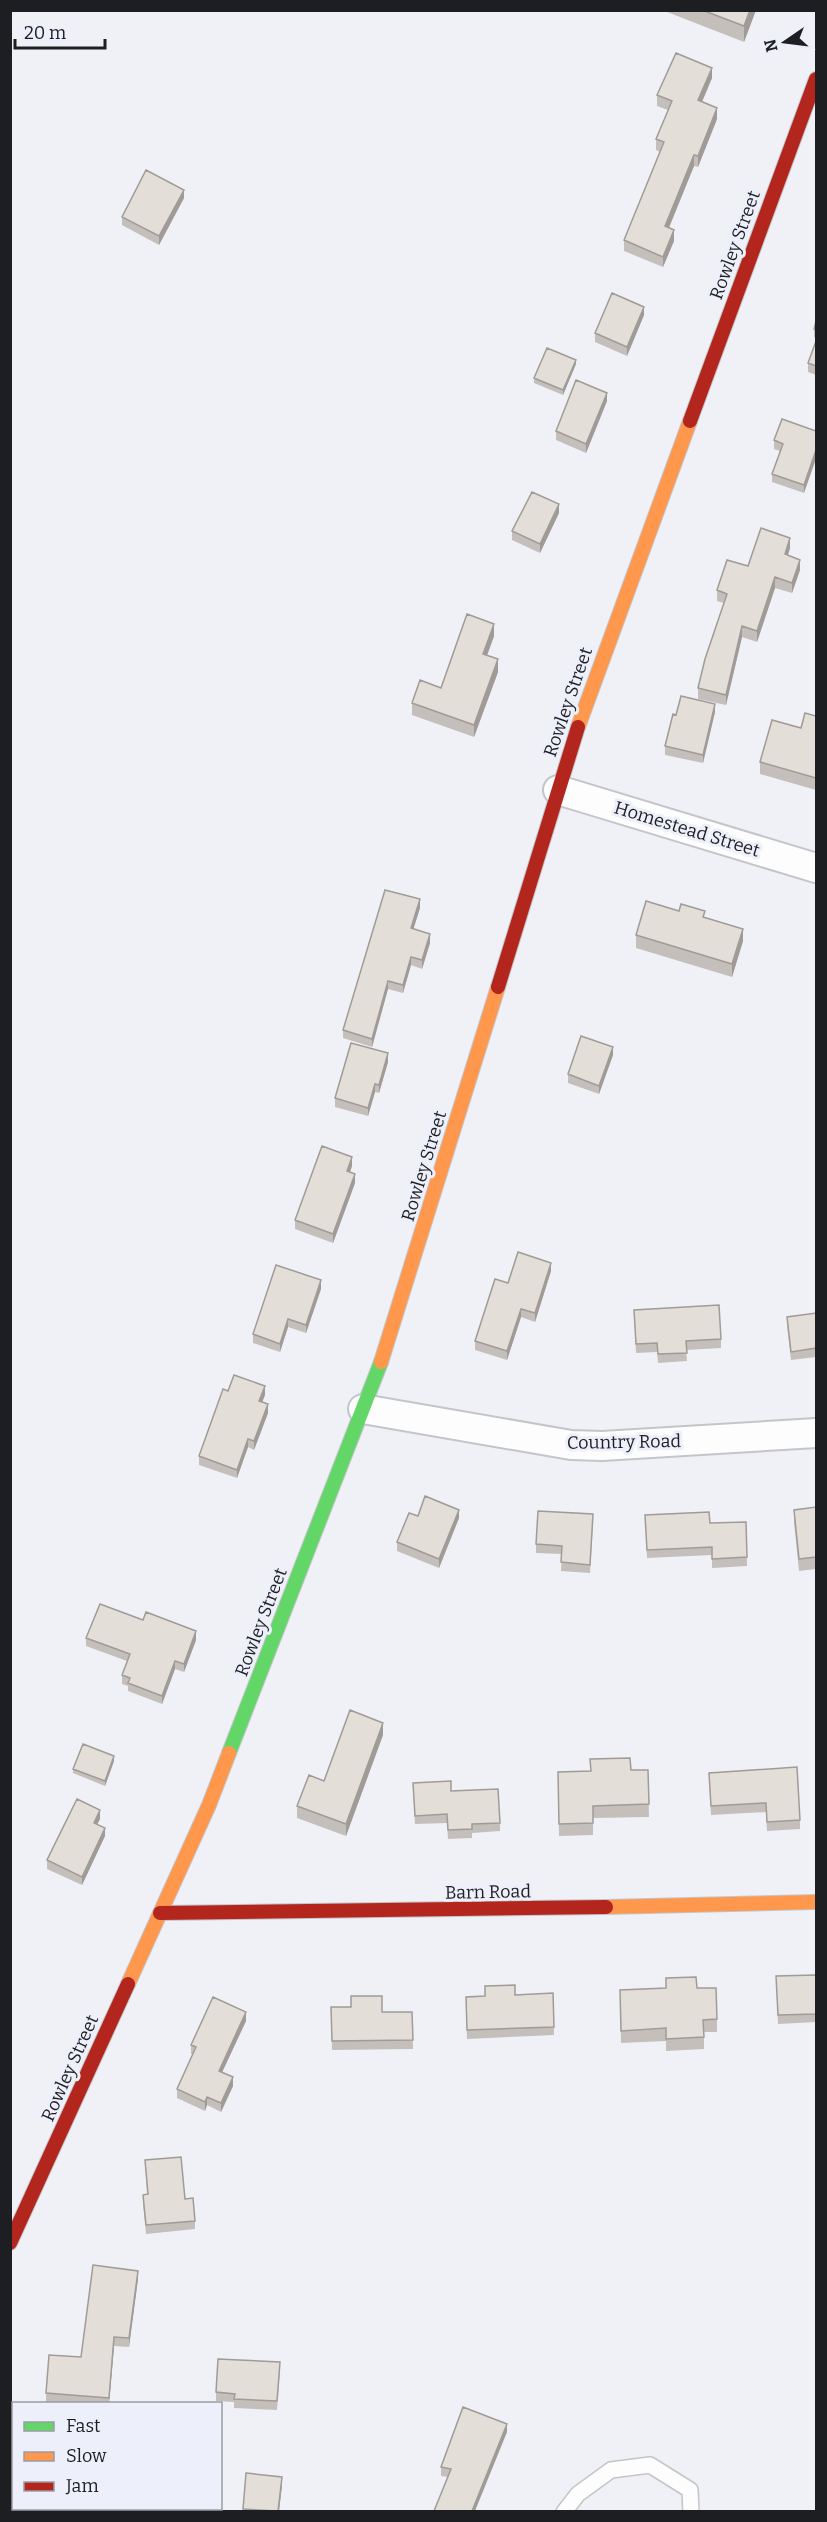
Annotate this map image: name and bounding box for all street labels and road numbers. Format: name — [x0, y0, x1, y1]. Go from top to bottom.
street label: Rowley Street — [705, 187, 765, 302]
street label: Rowley Street — [539, 644, 597, 760]
street label: Homestead Street — [612, 796, 763, 862]
street label: Rowley Street — [397, 1108, 451, 1224]
street label: Country Road — [567, 1430, 682, 1454]
street label: Rowley Street — [230, 1564, 292, 1679]
street label: Barn Road — [445, 1880, 532, 1904]
street label: Rowley Street — [37, 2011, 103, 2125]

